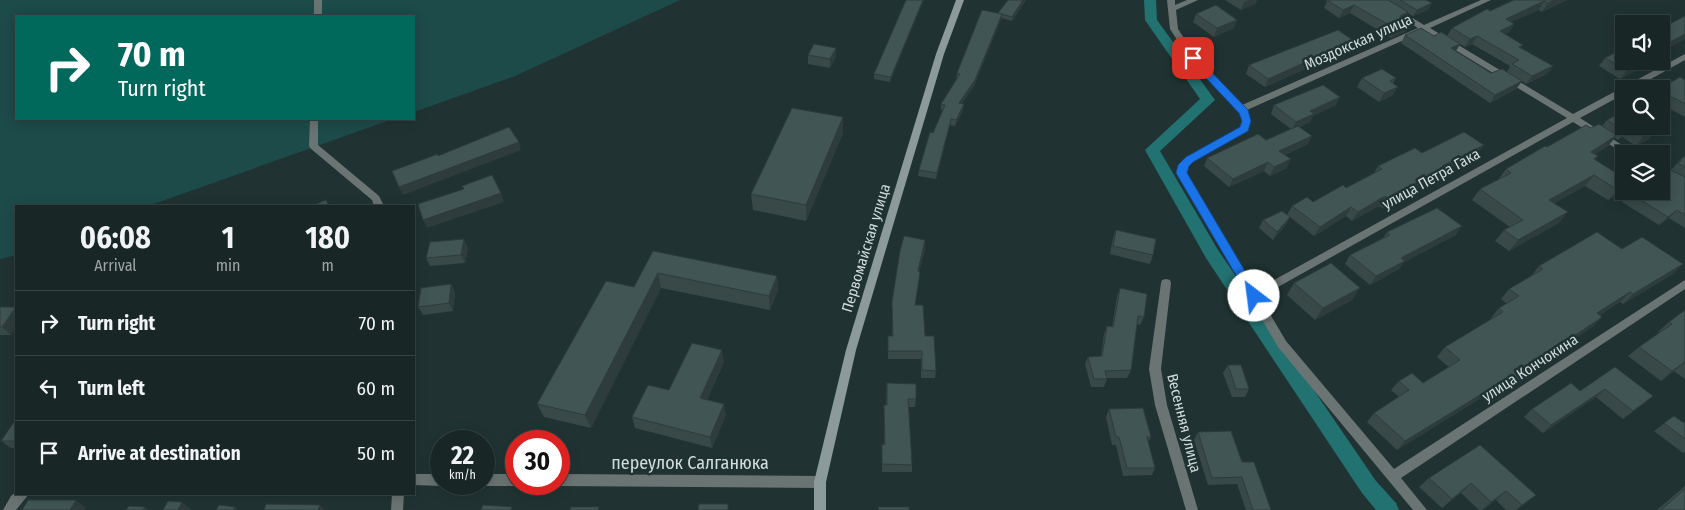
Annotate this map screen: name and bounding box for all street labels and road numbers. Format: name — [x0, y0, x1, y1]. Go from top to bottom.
street label: Моздокская улица — [1301, 10, 1415, 74]
street label: улица Петра Гака — [1379, 145, 1483, 213]
street label: Первомайская улица — [838, 182, 894, 314]
street label: улица Кончокина — [1479, 330, 1581, 406]
street label: Весенняя улица — [1163, 372, 1205, 474]
street label: переулок Салганюка — [611, 452, 769, 474]

